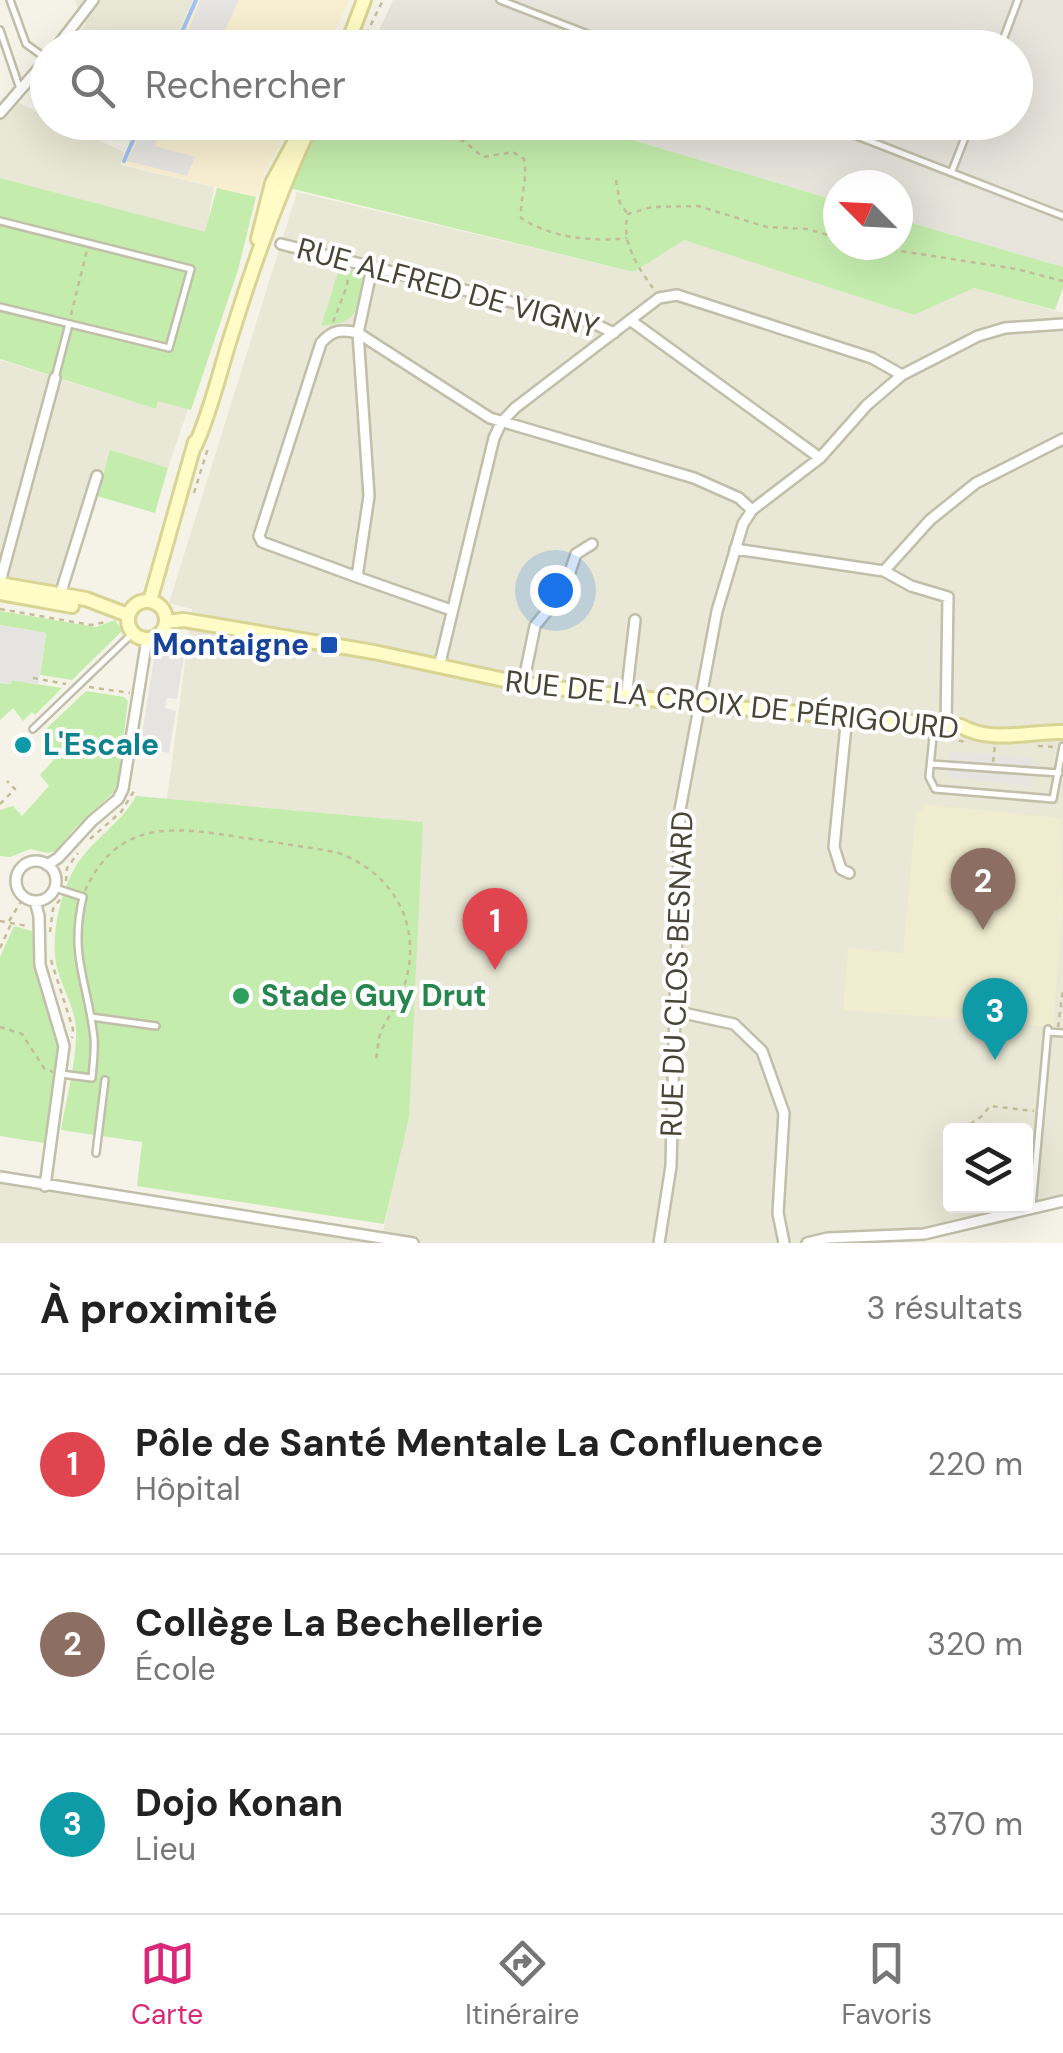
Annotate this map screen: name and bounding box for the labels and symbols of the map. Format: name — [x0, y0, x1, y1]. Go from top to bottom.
north arrow — [823, 170, 913, 260]
street label: RUE ALFRED DE VIGNY — [293, 228, 603, 347]
your location — [530, 565, 581, 616]
place label: Montaigne — [152, 625, 309, 664]
marker: Montaigne — [318, 634, 340, 656]
street label: RUE DE LA CROIX DE PÉRIGOURD — [503, 661, 961, 748]
place label: L'Escale — [43, 725, 159, 764]
marker: L'Escale — [12, 734, 34, 756]
street label: RUE DU CLOS BESNARD — [651, 810, 702, 1138]
pin: 2 — [950, 848, 1016, 930]
pin: 1 — [462, 888, 528, 970]
place label: Stade Guy Drut — [261, 976, 486, 1015]
pin: 3 — [962, 978, 1028, 1060]
marker: Stade Guy Drut — [230, 985, 252, 1007]

